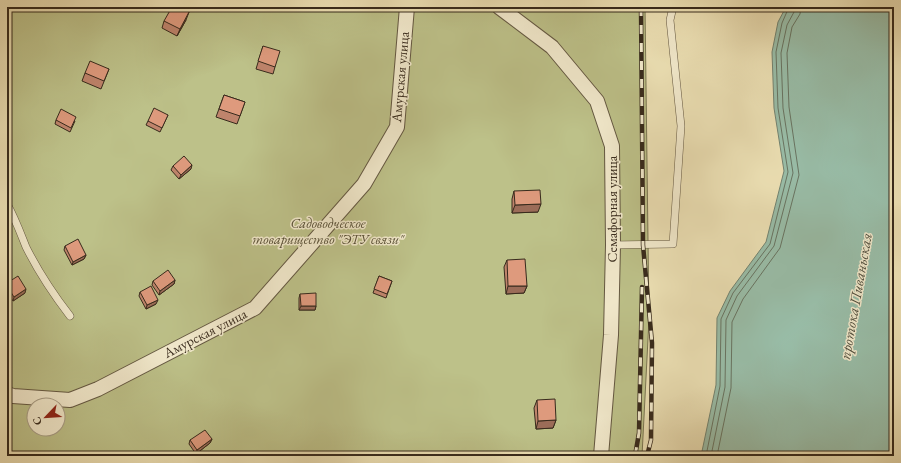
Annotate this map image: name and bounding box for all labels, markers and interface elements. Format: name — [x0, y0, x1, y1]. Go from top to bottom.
street label: Амурская улица — [387, 30, 413, 124]
street label: Семафорная улица — [603, 155, 621, 262]
park label: Садоводческое товарищество "ЭТУ связи" — [252, 214, 405, 248]
water label: протока Пиваньская — [835, 231, 876, 361]
street label: Амурская улица — [159, 304, 250, 362]
north arrow — [26, 397, 66, 437]
text: С — [29, 415, 45, 428]

